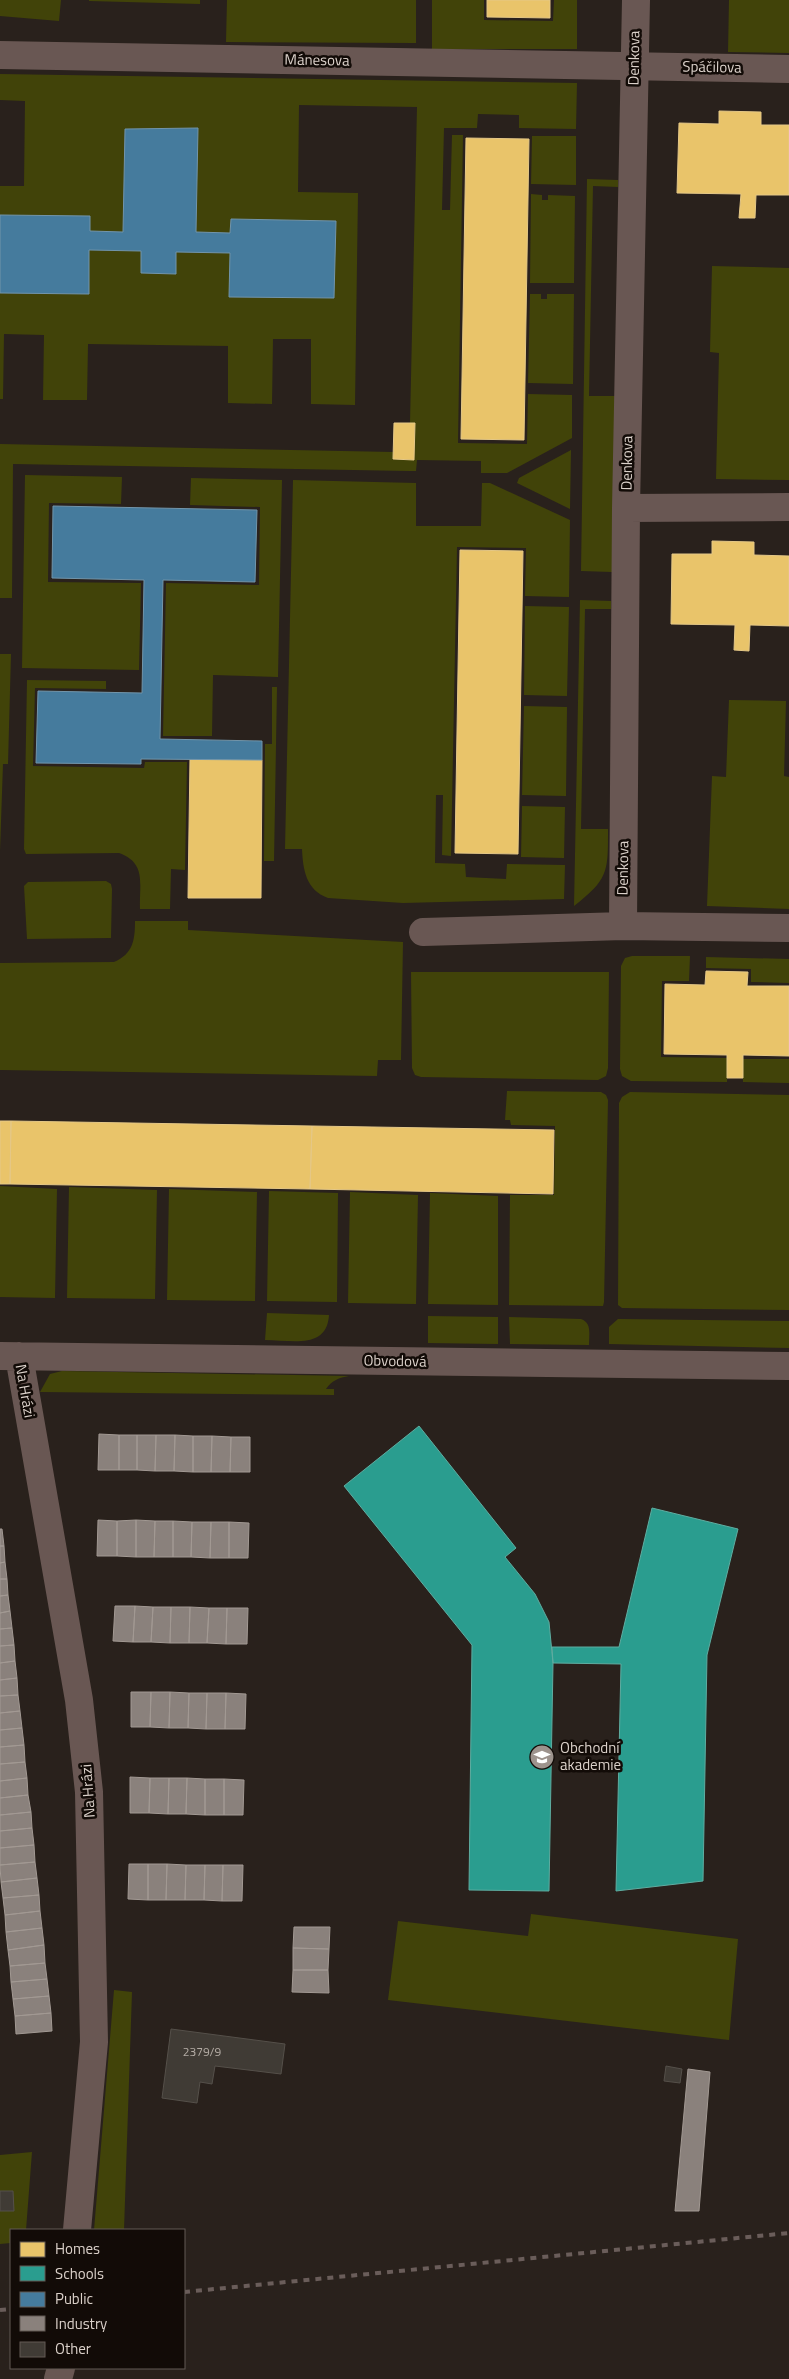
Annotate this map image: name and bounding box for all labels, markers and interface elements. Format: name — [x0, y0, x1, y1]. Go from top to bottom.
street label: Denkova — [622, 30, 645, 86]
street label: Mánesova — [284, 47, 350, 72]
street label: Spáčilova — [682, 54, 742, 79]
street label: Denkova — [615, 435, 638, 491]
street label: Denkova — [611, 840, 634, 896]
street label: Obvodová — [363, 1348, 427, 1373]
street label: Na Hrázi — [9, 1362, 41, 1419]
place label: Obchodní akademie — [560, 1736, 621, 1776]
school or university icon: Obchodní akademie — [529, 1744, 555, 1770]
street label: Na Hrázi — [74, 1763, 101, 1819]
house number: 2379/9 — [183, 2042, 222, 2061]
legend — [10, 2229, 185, 2369]
text: Homes — [55, 2237, 100, 2260]
text: Schools — [55, 2262, 104, 2285]
text: Public — [55, 2287, 93, 2310]
text: Industry — [55, 2312, 107, 2335]
text: Other — [55, 2337, 91, 2360]

